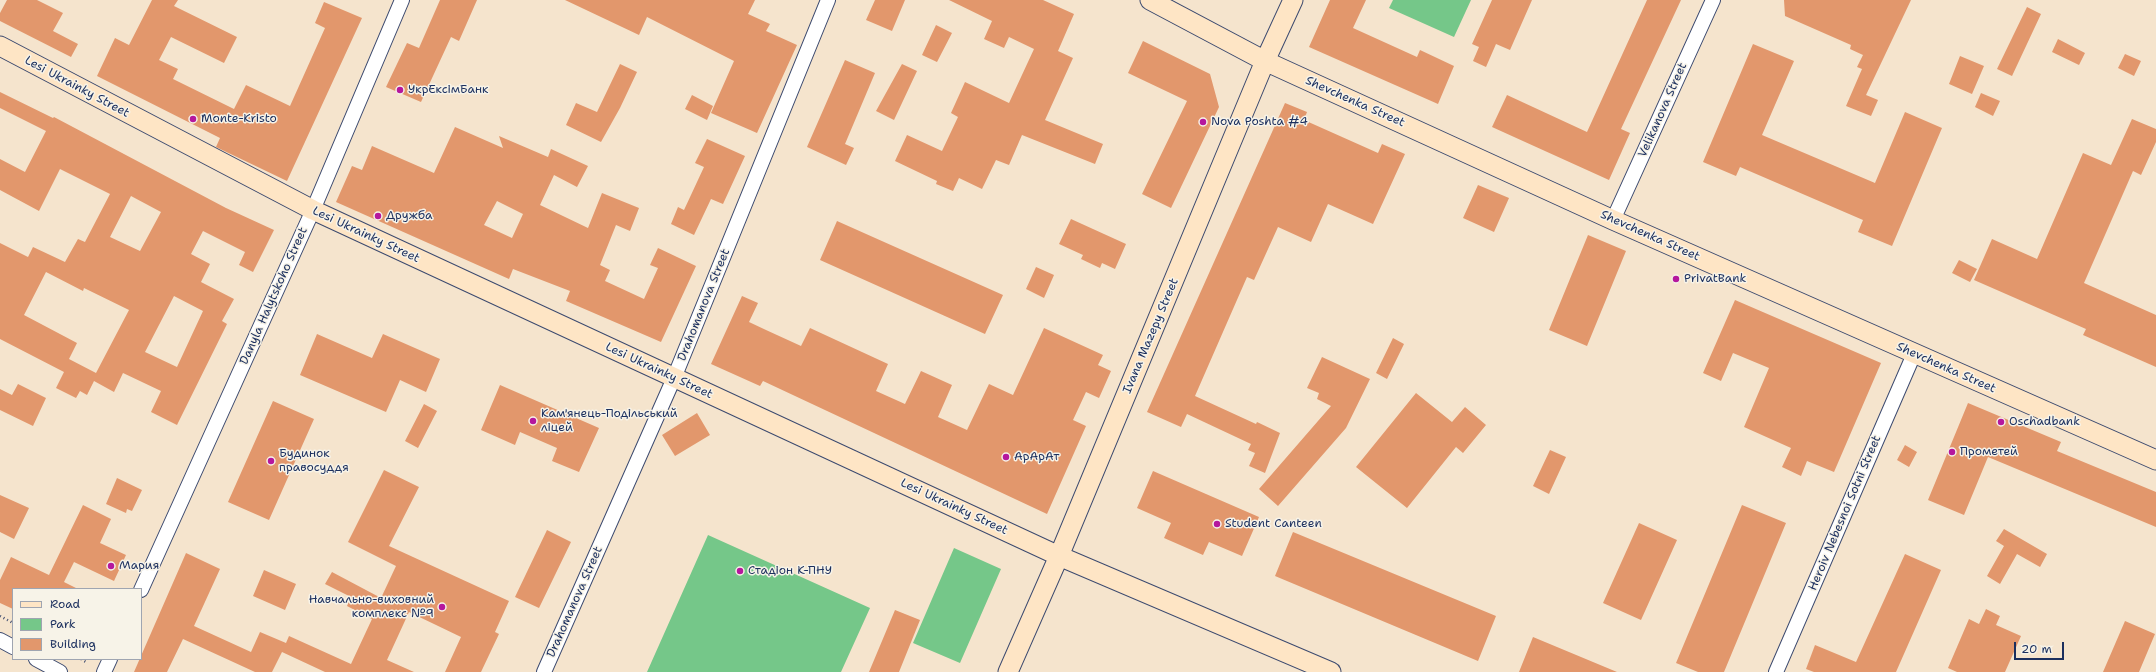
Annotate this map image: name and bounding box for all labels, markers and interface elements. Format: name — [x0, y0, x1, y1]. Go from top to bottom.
street label: Lesi Ukrainky Street — [22, 53, 132, 121]
street label: Velikanova Street — [1636, 60, 1690, 160]
street label: Shevchenka Street — [1303, 74, 1407, 130]
place label: УкрЕксімБанк — [408, 83, 488, 97]
marker: УкрЕксімБанк — [395, 85, 405, 95]
place label: Monte-Kristo — [201, 112, 277, 126]
marker: Monte-Kristo — [188, 114, 198, 124]
place label: Nova Poshta #4 — [1211, 115, 1308, 129]
marker: Nova Poshta #4 — [1198, 117, 1208, 127]
street label: Lesi Ukrainky Street — [310, 204, 422, 266]
street label: Shevchenka Street — [1598, 208, 1702, 264]
place label: Дружба — [386, 209, 432, 223]
marker: Дружба — [373, 211, 383, 221]
street label: Danyla Halytskoho Street — [237, 225, 311, 367]
street label: Drahomanova Street — [675, 247, 733, 363]
place label: PrivatBank — [1684, 272, 1747, 286]
marker: PrivatBank — [1671, 274, 1681, 284]
street label: Ivana Mazepy Street — [1120, 276, 1182, 396]
street label: Lesi Ukrainky Street — [603, 340, 715, 402]
street label: Shevchenka Street — [1894, 340, 1998, 396]
place label: Кам'янець-Подільський ліцей — [541, 407, 678, 435]
place label: Oschadbank — [2009, 415, 2080, 429]
marker: Кам'янець-Подільський ліцей — [528, 416, 538, 426]
marker: Oschadbank — [1996, 417, 2006, 427]
street label: Heroiv Nebesnoi Sotni Street — [1806, 433, 1884, 593]
place label: Прометей — [1960, 445, 2018, 459]
place label: Будинок правосуддя — [279, 447, 349, 475]
marker: Прометей — [1947, 447, 1957, 457]
place label: АрАрАт — [1014, 450, 1059, 464]
marker: АрАрАт — [1001, 452, 1011, 462]
marker: Будинок правосуддя — [266, 456, 276, 466]
street label: Lesi Ukrainky Street — [898, 476, 1010, 538]
place label: Student Canteen — [1225, 517, 1322, 531]
marker: Student Canteen — [1212, 519, 1222, 529]
street label: Drahomanova Street — [544, 544, 606, 660]
place label: Мария — [119, 559, 159, 573]
marker: Мария — [106, 561, 116, 571]
place label: Стадіон К-ПНУ — [748, 564, 832, 578]
marker: Стадіон К-ПНУ — [735, 566, 745, 576]
legend — [12, 588, 142, 660]
place label: Навчально-виховний комплекс №9 — [309, 593, 434, 621]
text: Road — [50, 596, 80, 612]
marker: Навчально-виховний комплекс №9 — [437, 602, 447, 612]
text: Park — [50, 616, 76, 632]
scale bar — [2016, 634, 2066, 660]
text: Building — [50, 636, 96, 652]
text: 20 m — [2021, 641, 2052, 657]

